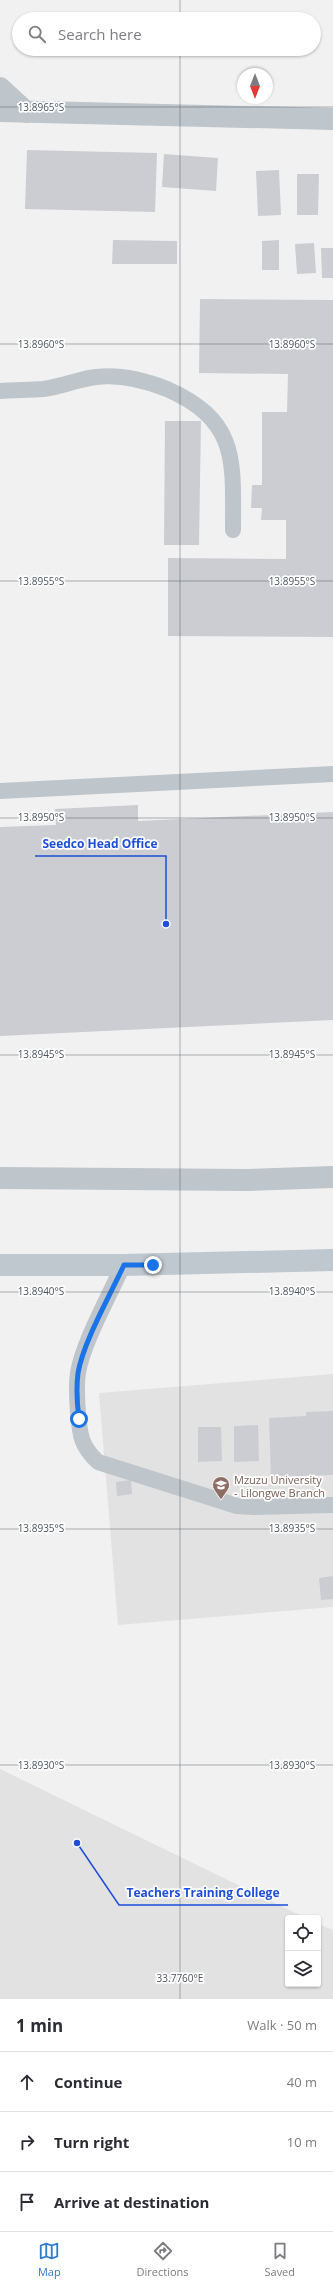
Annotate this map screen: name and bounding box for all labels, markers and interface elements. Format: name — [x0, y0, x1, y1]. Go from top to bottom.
search box — [12, 12, 321, 56]
icon: search — [26, 23, 48, 45]
text: Search here — [58, 24, 142, 44]
north arrow — [237, 68, 273, 104]
text: 13.8965°S — [18, 100, 64, 114]
text: 13.8960°S — [18, 337, 64, 351]
text: 13.8960°S — [269, 337, 315, 351]
text: 13.8955°S — [18, 574, 64, 588]
text: 13.8955°S — [269, 574, 315, 588]
text: 13.8950°S — [18, 810, 64, 824]
text: 13.8950°S — [269, 810, 315, 824]
callout: Seedco Head Office — [35, 832, 166, 856]
text: Seedco Head Office — [42, 835, 158, 852]
text: 13.8945°S — [18, 1047, 64, 1061]
text: 13.8945°S — [269, 1047, 315, 1061]
route end — [144, 1256, 162, 1274]
text: 13.8940°S — [18, 1284, 64, 1298]
text: 13.8940°S — [269, 1284, 315, 1298]
route start — [70, 1410, 88, 1428]
place label: Mzuzu University - Lilongwe Branch — [234, 1472, 325, 1500]
school or university icon: Mzuzu University - Lilongwe Branch — [211, 1475, 231, 1500]
text: 13.8935°S — [18, 1521, 64, 1535]
text: 13.8935°S — [269, 1521, 315, 1535]
text: 13.8930°S — [18, 1758, 64, 1772]
text: 13.8930°S — [269, 1758, 315, 1772]
callout: Teachers Training College — [119, 1881, 288, 1905]
text: Teachers Training College — [127, 1884, 279, 1901]
map controls — [285, 1915, 321, 1987]
button: locate — [285, 1915, 321, 1951]
button: layers — [285, 1951, 321, 1987]
text: 33.7760°E — [157, 1971, 203, 1985]
text: 1 min — [16, 2014, 63, 2037]
text: Walk · 50 m — [247, 2016, 317, 2034]
icon: ahead — [16, 2071, 38, 2093]
text: Continue — [54, 2072, 122, 2092]
text: 40 m — [287, 2073, 317, 2091]
icon: right — [16, 2131, 38, 2153]
text: Turn right — [54, 2132, 129, 2152]
text: 10 m — [287, 2133, 317, 2151]
icon: arrive — [16, 2191, 38, 2213]
text: Arrive at destination — [54, 2192, 209, 2212]
tab: Map — [38, 2240, 61, 2279]
tab: Directions — [137, 2240, 189, 2279]
tab: Saved — [264, 2240, 295, 2279]

